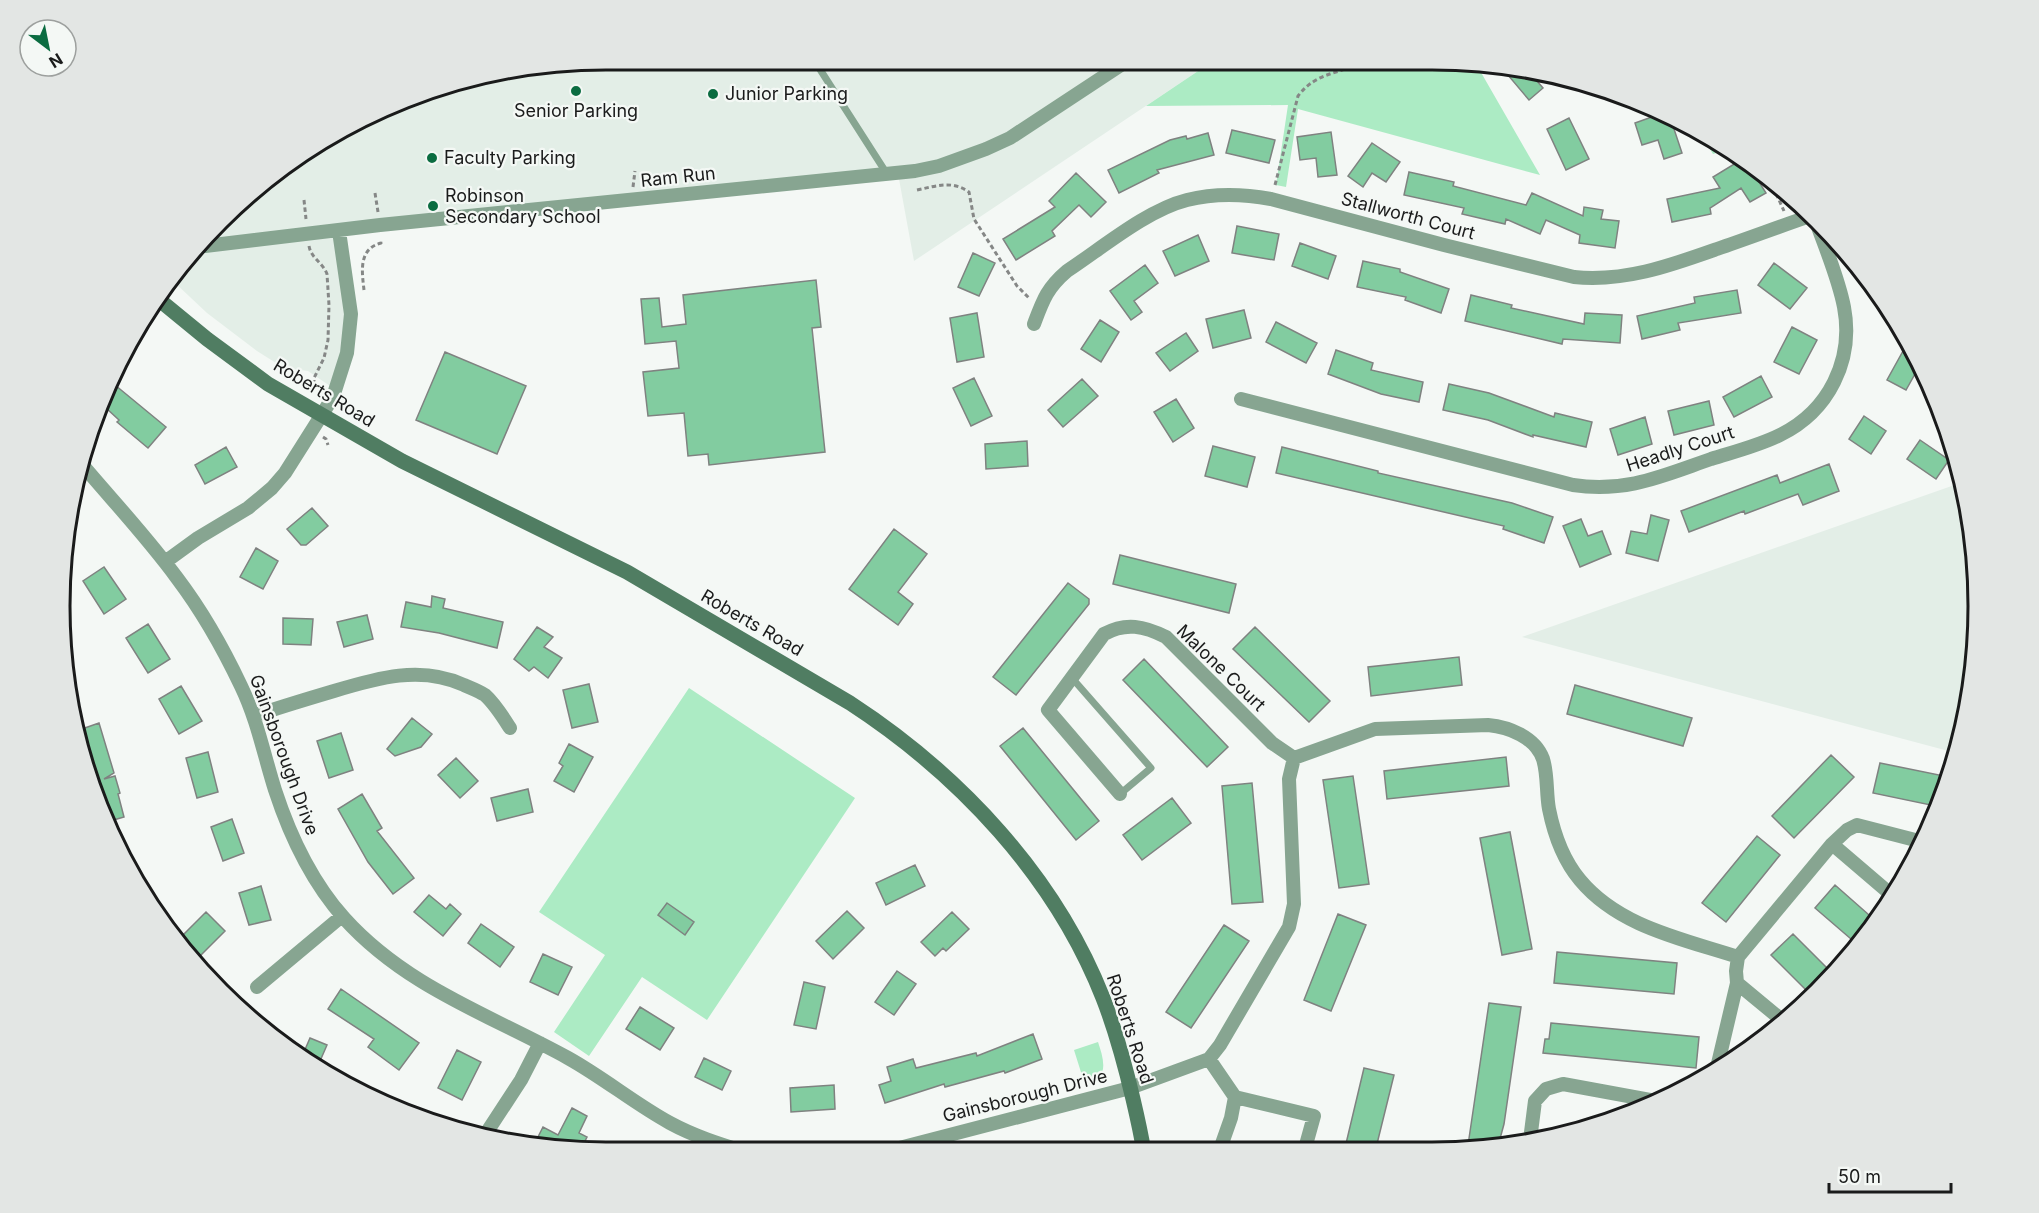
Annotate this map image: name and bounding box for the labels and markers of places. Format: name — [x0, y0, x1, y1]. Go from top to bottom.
place label: Junior Parking — [725, 83, 848, 104]
marker: Senior Parking — [569, 84, 583, 98]
marker: Junior Parking — [706, 87, 720, 101]
place label: Senior Parking — [514, 100, 638, 121]
place label: Faculty Parking — [444, 147, 576, 168]
marker: Faculty Parking — [425, 151, 439, 165]
place label: Robinson Secondary School — [445, 185, 601, 227]
marker: Robinson Secondary School — [426, 199, 440, 213]

